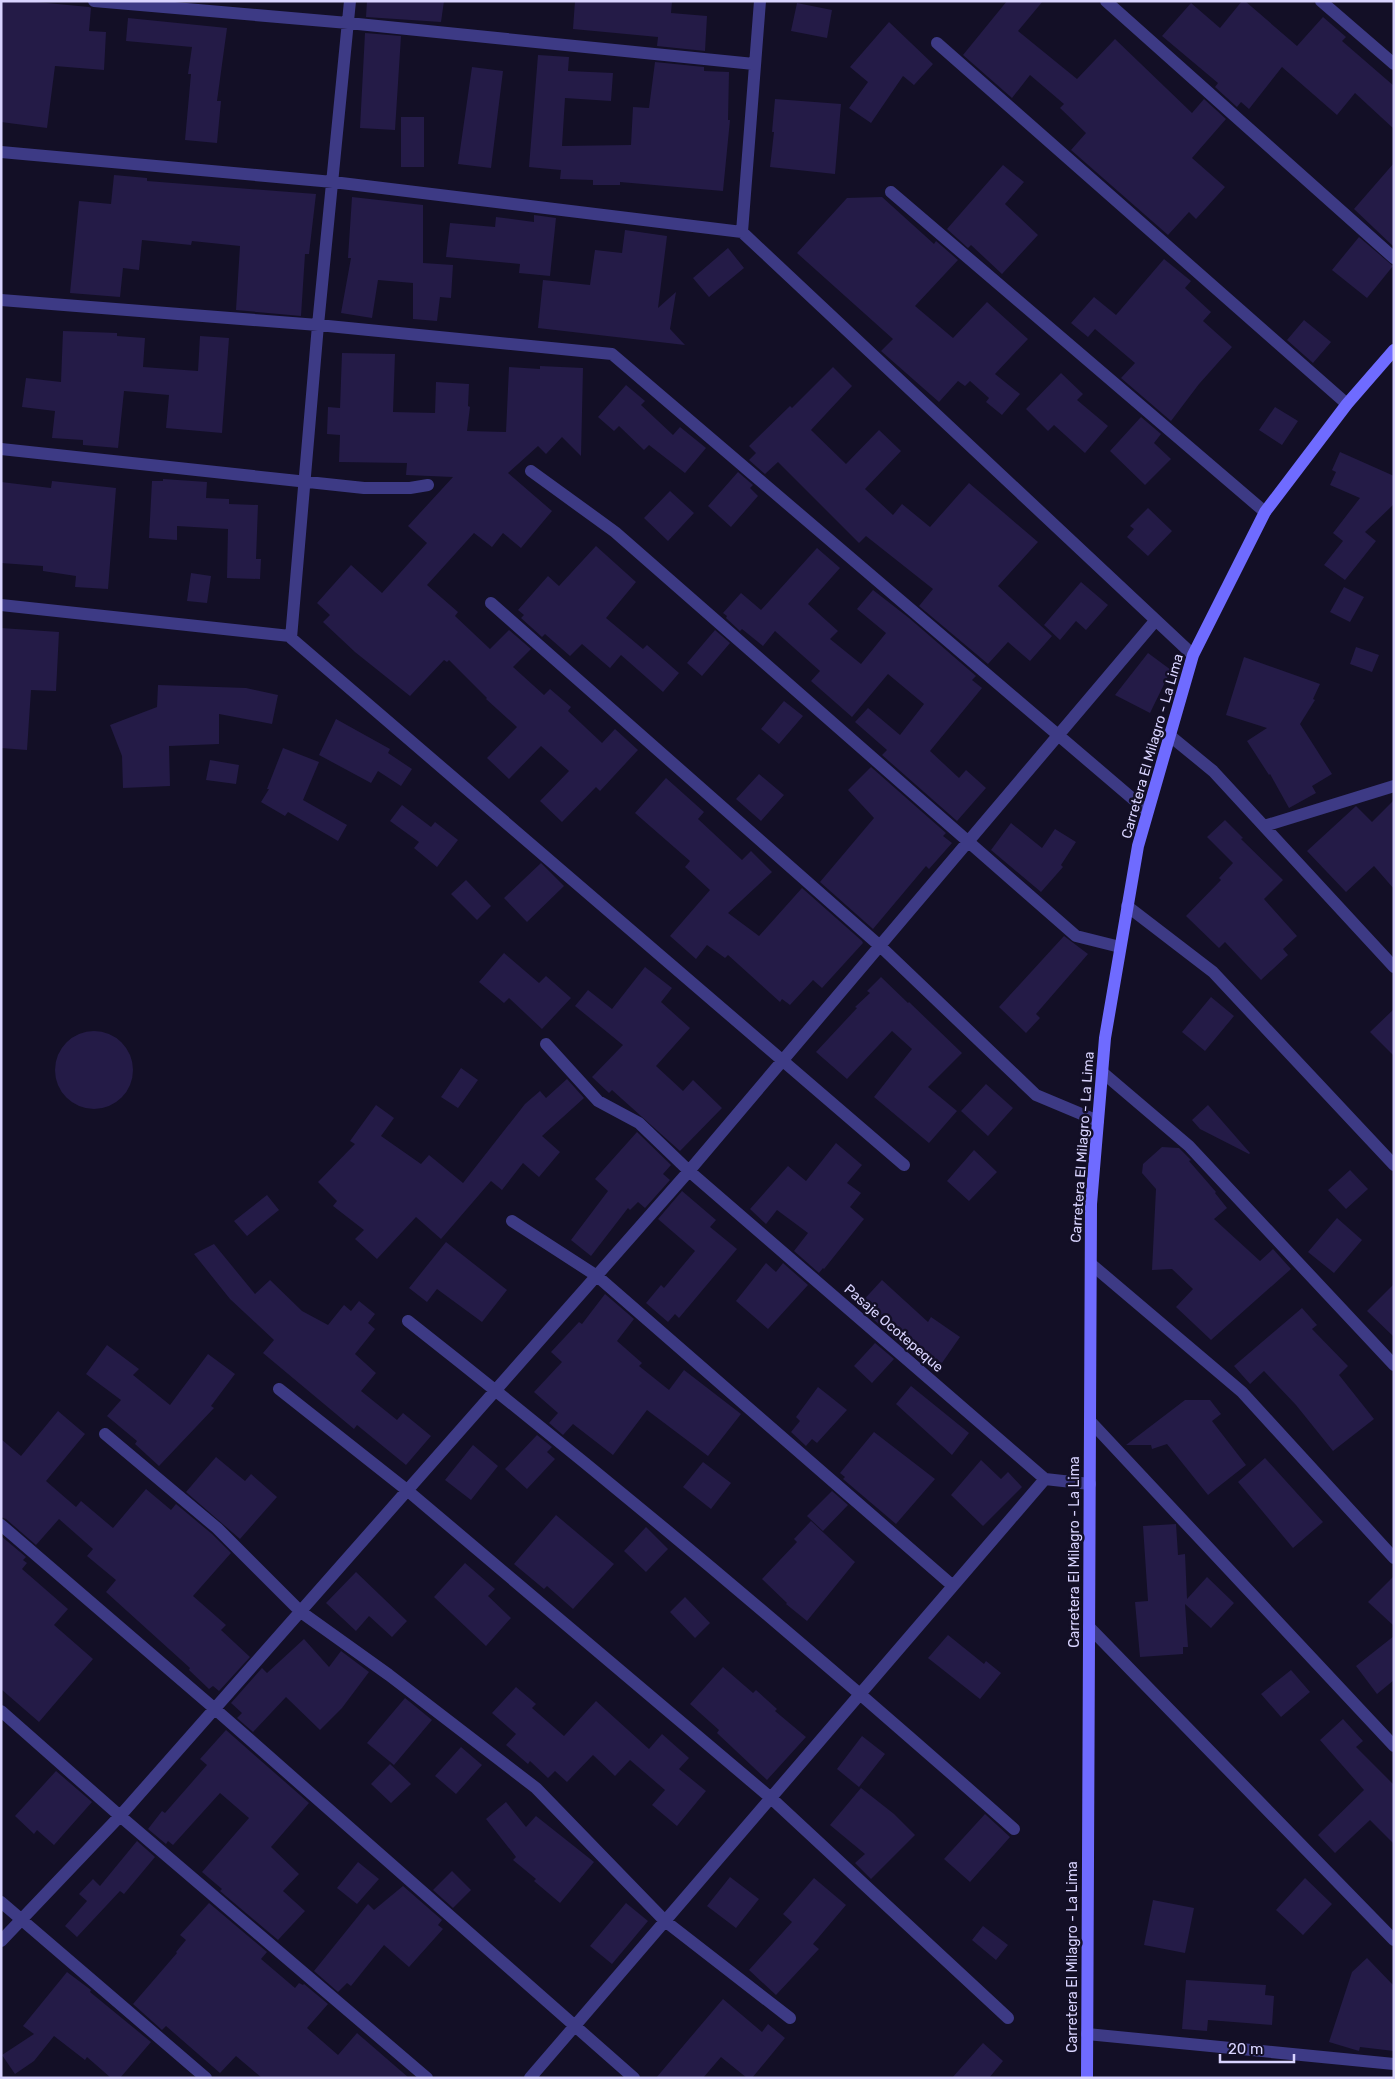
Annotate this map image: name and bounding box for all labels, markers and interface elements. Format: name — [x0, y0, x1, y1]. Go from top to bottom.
street label: Carretera El Milagro - La Lima — [1118, 652, 1187, 841]
street label: Carretera El Milagro - La Lima — [1067, 1051, 1098, 1243]
street label: Pasaje Ocotepeque — [841, 1281, 947, 1376]
street label: Carretera El Milagro - La Lima — [1066, 1456, 1083, 1648]
street label: Carretera El Milagro - La Lima — [1064, 1861, 1081, 2053]
scale bar — [1220, 2032, 1294, 2064]
text: 20 m — [1228, 2040, 1263, 2058]

